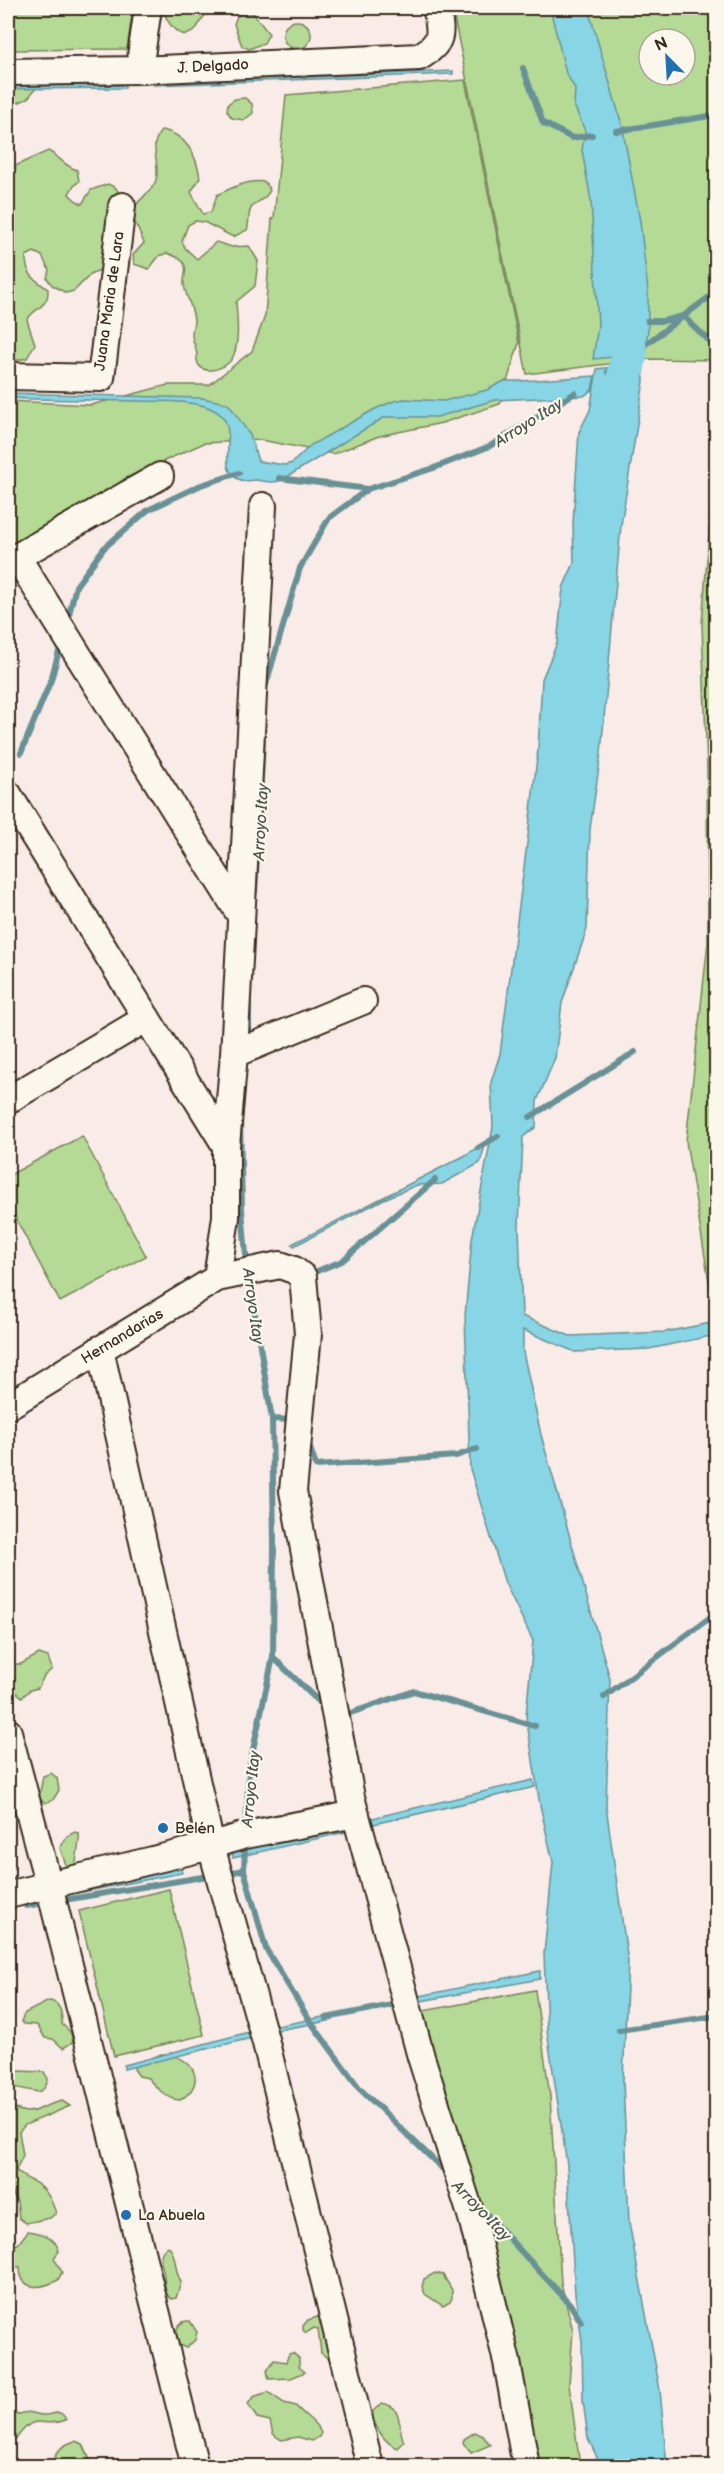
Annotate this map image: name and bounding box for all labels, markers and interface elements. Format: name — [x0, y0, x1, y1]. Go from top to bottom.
north arrow — [637, 27, 697, 87]
text: N — [652, 34, 671, 56]
street label: J. Delgado — [177, 55, 249, 78]
street label: Juana Maria de Lara — [90, 230, 129, 372]
water label: Arroyo Itay — [490, 394, 567, 452]
water label: Arroyo Itay — [250, 782, 273, 862]
water label: Arroyo Itay — [238, 1266, 267, 1346]
street label: Hernandarias — [78, 1304, 167, 1368]
water label: Arroyo Itay — [238, 1749, 265, 1829]
place label: Belén — [175, 1819, 215, 1838]
marker: Belén — [156, 1821, 170, 1835]
water label: Arroyo Itay — [447, 2176, 515, 2246]
place label: La Abuela — [138, 2206, 205, 2225]
marker: La Abuela — [119, 2208, 133, 2222]

